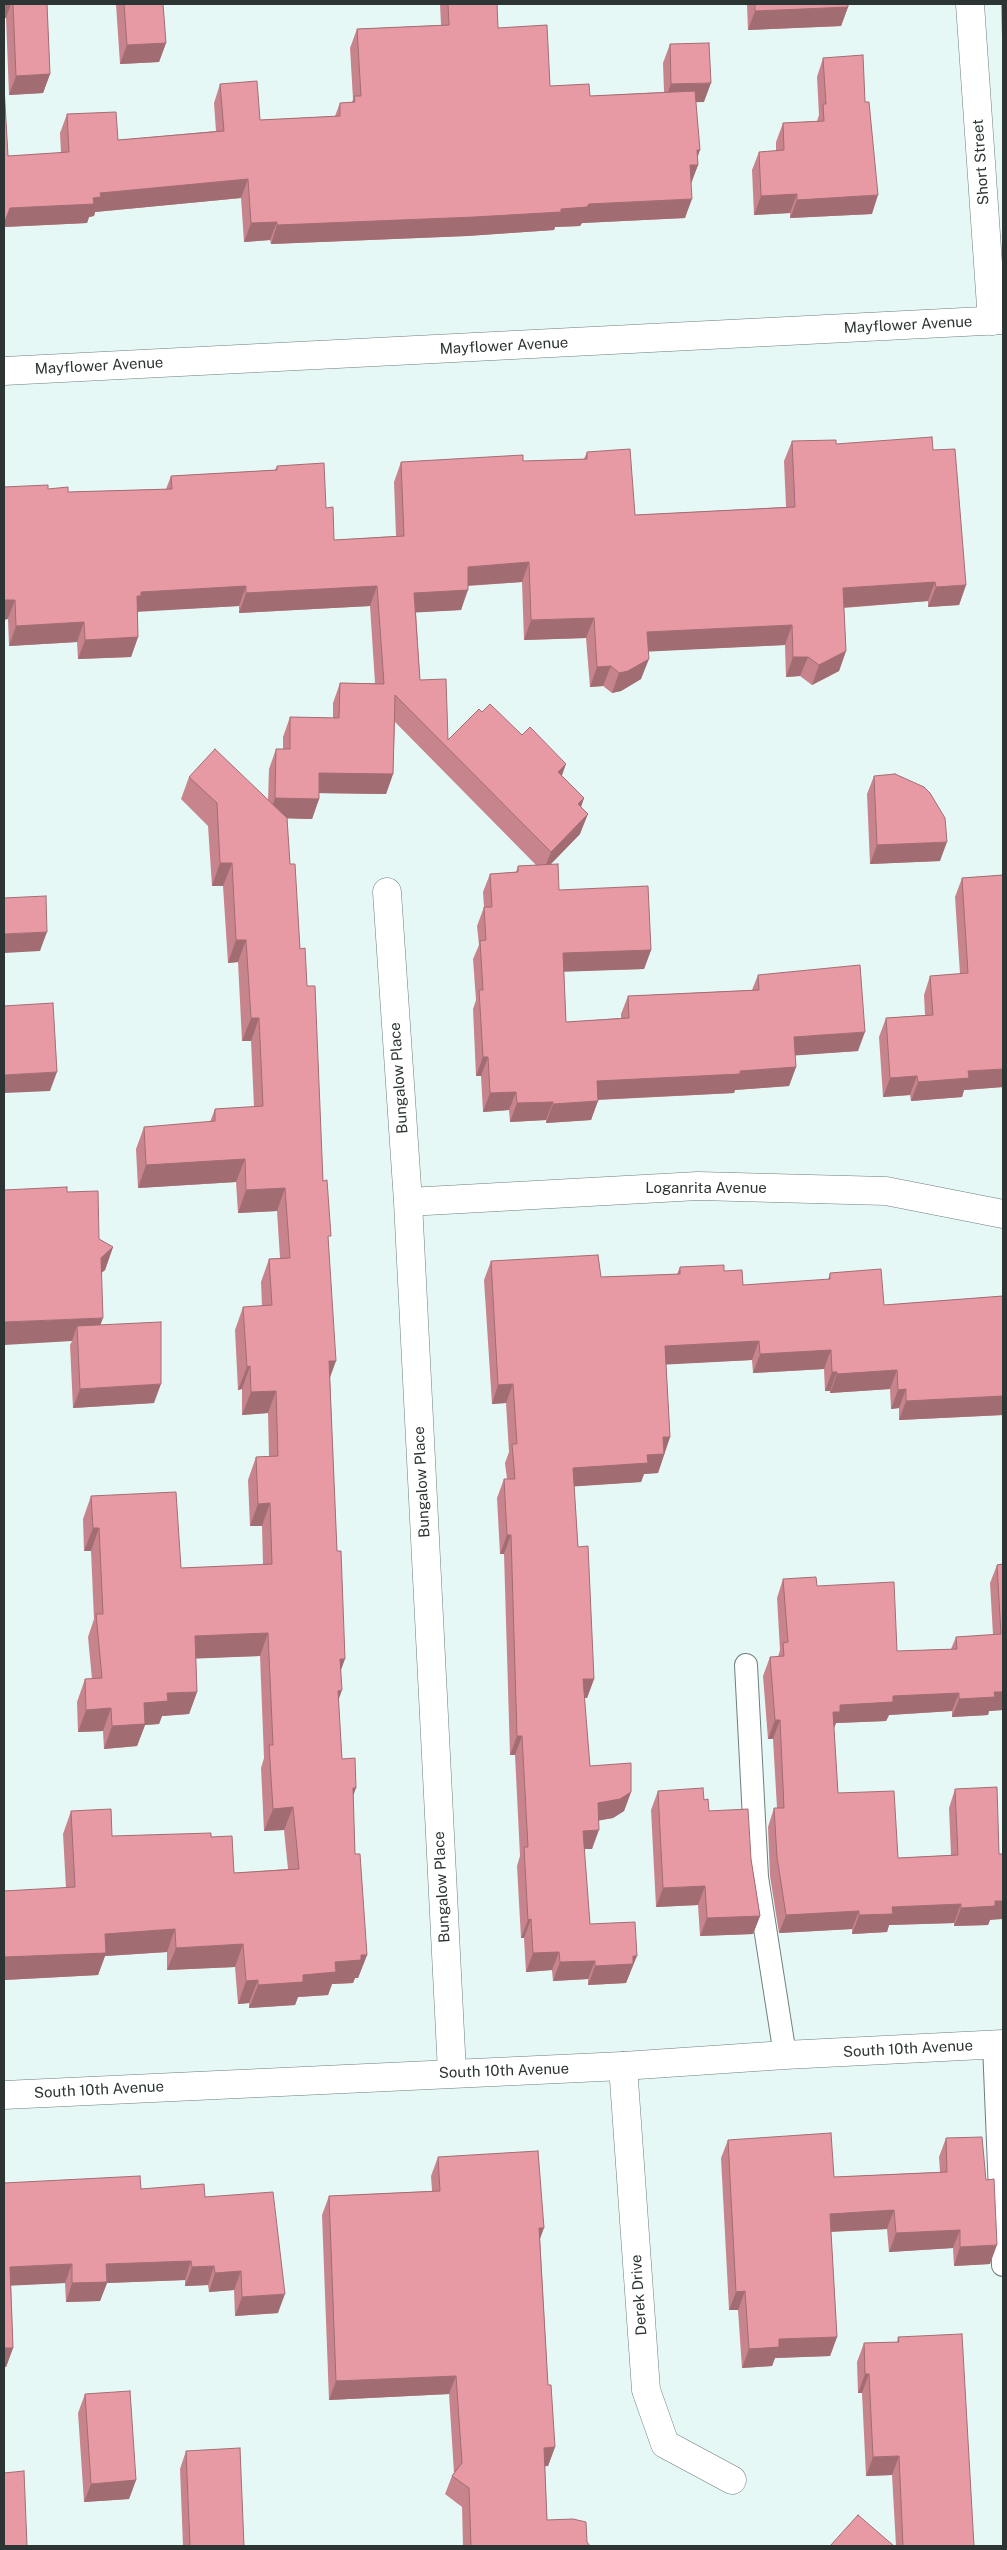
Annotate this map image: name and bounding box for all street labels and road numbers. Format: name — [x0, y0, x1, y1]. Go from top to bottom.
street label: Short Street — [969, 118, 993, 206]
street label: Mayflower Avenue — [843, 313, 973, 337]
street label: Mayflower Avenue — [439, 334, 569, 358]
street label: Mayflower Avenue — [34, 354, 164, 378]
street label: Bungalow Place — [386, 1022, 412, 1134]
street label: Loganrita Avenue — [645, 1179, 767, 1197]
street label: Bungalow Place — [410, 1426, 434, 1538]
street label: Bungalow Place — [430, 1831, 454, 1943]
street label: South 10th Avenue — [842, 2037, 974, 2061]
street label: South 10th Avenue — [439, 2060, 569, 2082]
street label: South 10th Avenue — [33, 2078, 165, 2102]
street label: Derek Drive — [627, 2254, 651, 2336]

